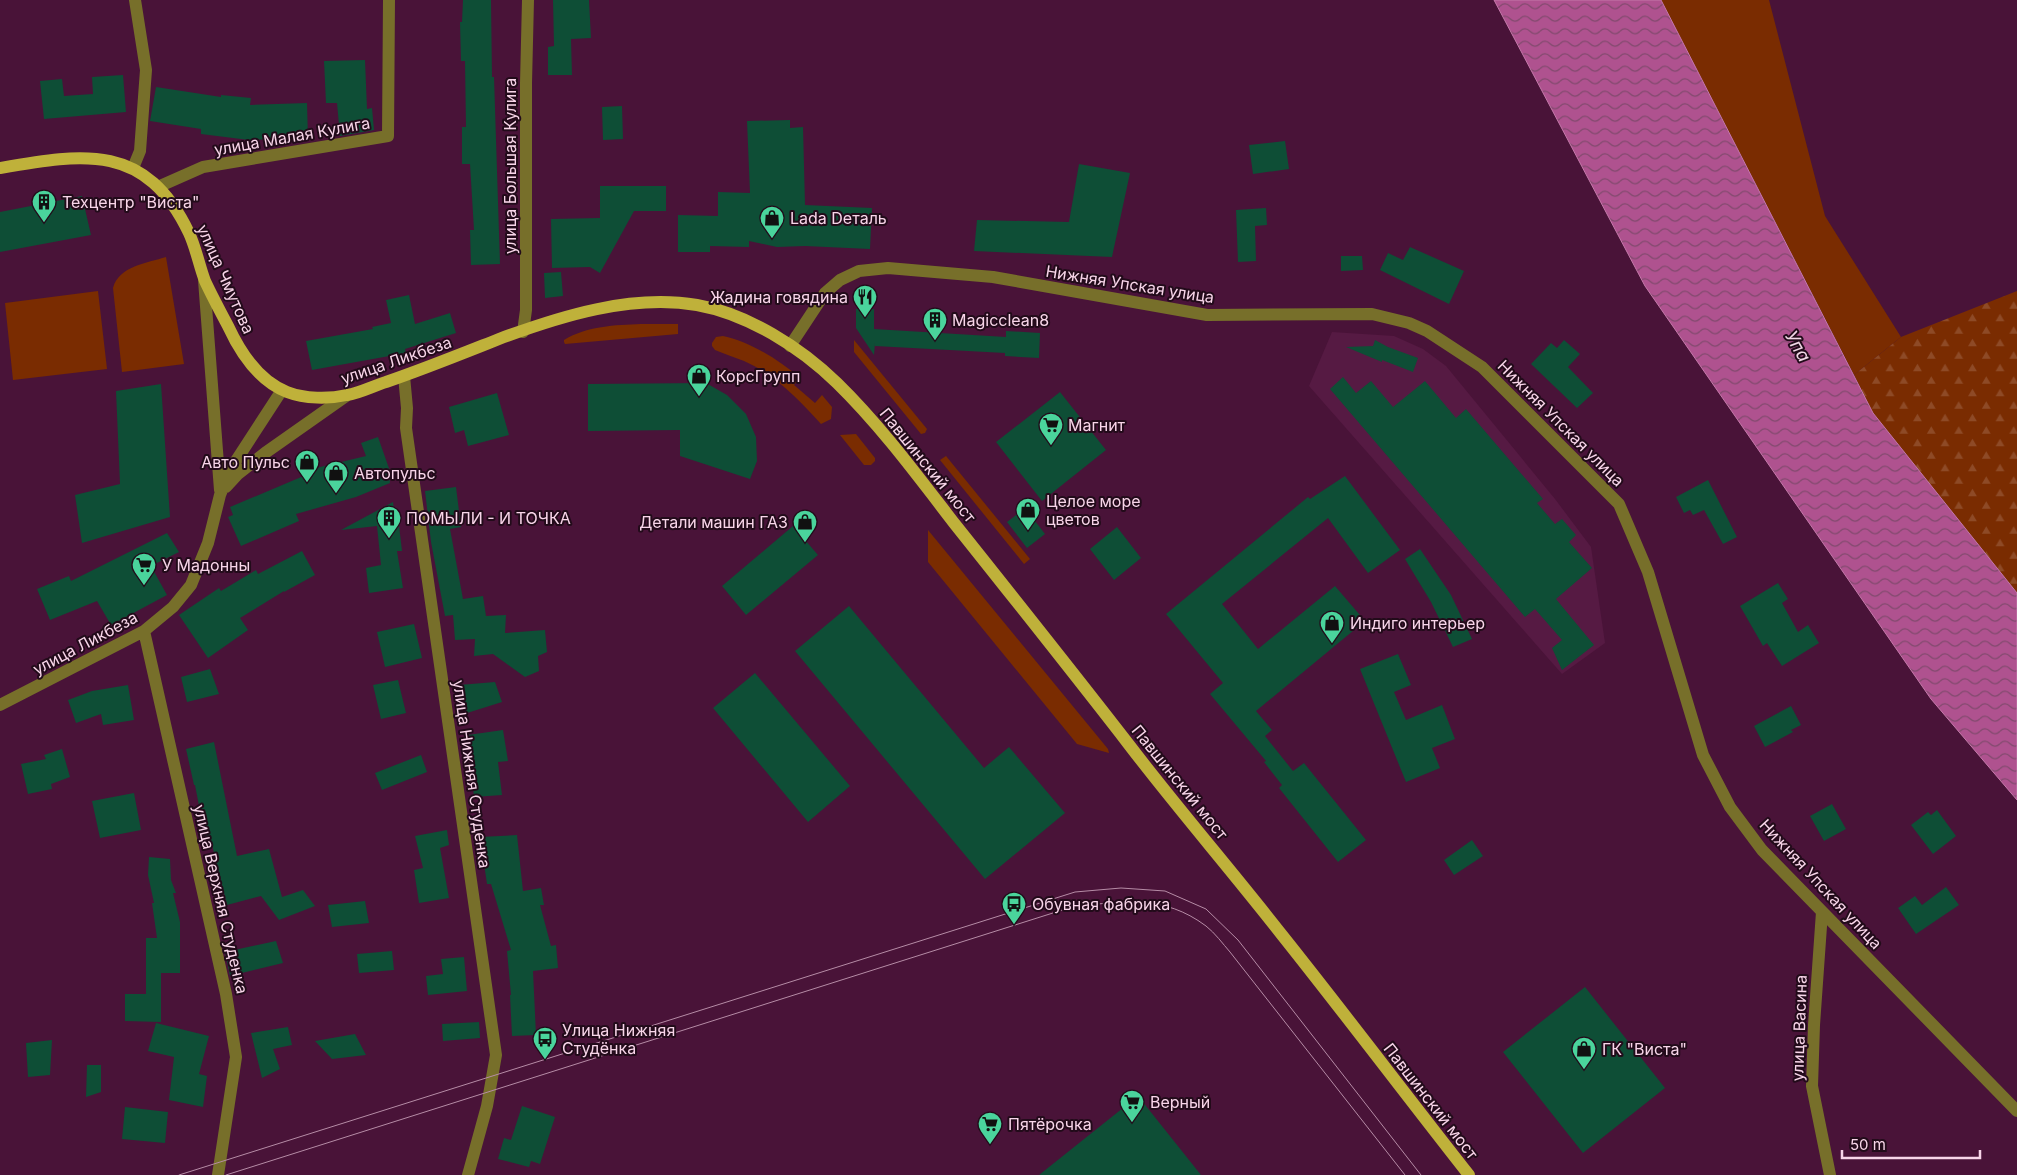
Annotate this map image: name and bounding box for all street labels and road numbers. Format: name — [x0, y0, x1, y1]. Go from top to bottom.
street label: улица Большая Кулига — [500, 78, 520, 254]
street label: улица Малая Кулига — [212, 112, 372, 160]
street label: улица Чмутова — [193, 221, 259, 337]
street label: Нижняя Упская улица — [1044, 261, 1216, 307]
street label: улица Ликбеза — [338, 332, 454, 388]
street label: Нижняя Упская улица — [1494, 356, 1628, 490]
street label: Павшинский мост — [876, 404, 981, 527]
street label: улица Ликбеза — [29, 607, 141, 679]
street label: улица Нижняя Cтуденкa — [449, 678, 495, 870]
street label: Павшинский мост — [1128, 721, 1233, 844]
street label: улица Верхняя Студенка — [189, 802, 253, 996]
street label: Нижняя Упская улица — [1756, 815, 1886, 953]
street label: улица Васина — [1787, 974, 1811, 1082]
street label: Павшинский мост — [1379, 1039, 1483, 1163]

